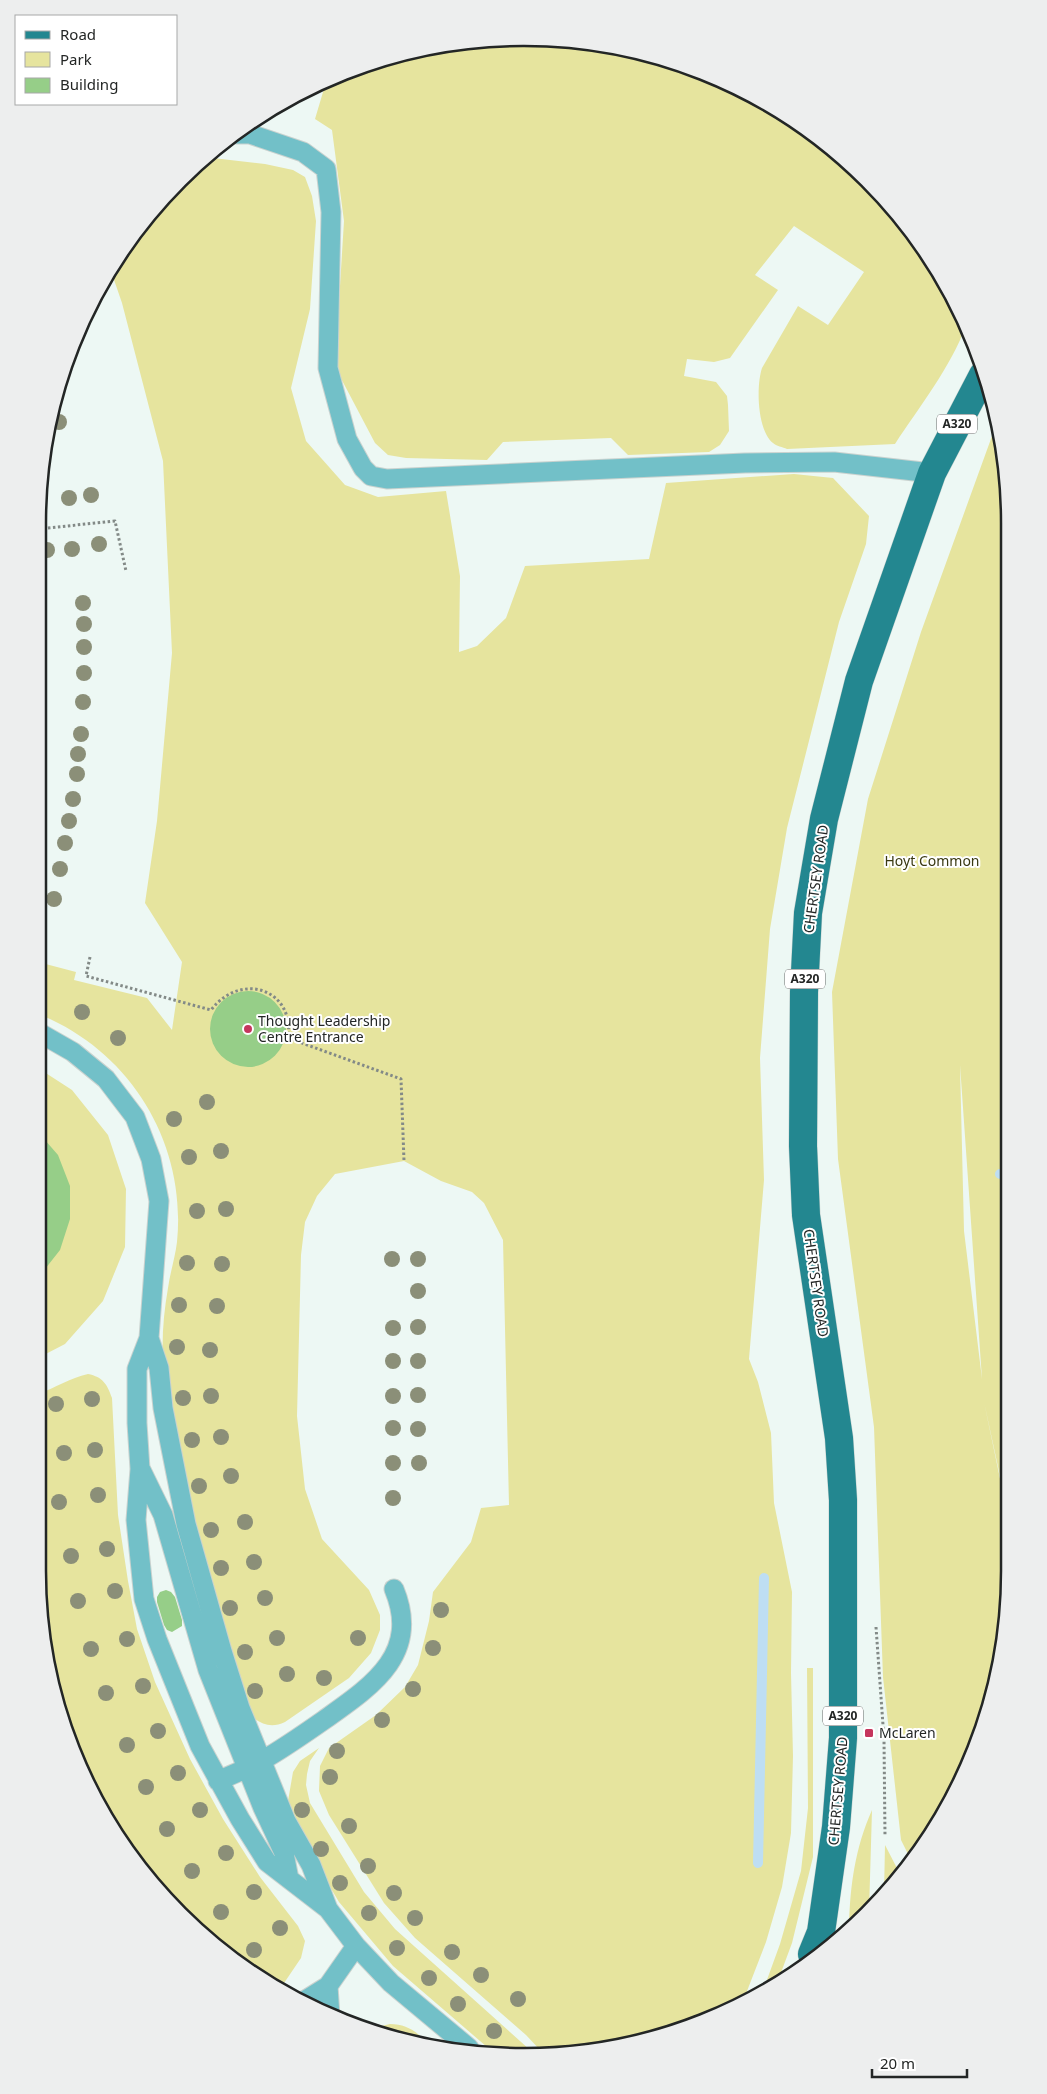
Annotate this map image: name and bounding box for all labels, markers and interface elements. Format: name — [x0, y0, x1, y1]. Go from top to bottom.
legend — [15, 15, 178, 105]
text: Road — [60, 24, 96, 44]
text: Park — [60, 49, 92, 69]
text: Building — [60, 74, 118, 94]
road number: A320 — [937, 414, 977, 434]
street label: CHERTSEY ROAD — [799, 824, 833, 934]
park label: Hoyt Common — [884, 851, 980, 870]
road number: A320 — [785, 970, 825, 989]
place label: Thought Leadership Centre Entrance — [258, 1011, 390, 1046]
marker: Thought Leadership Centre Entrance — [242, 1023, 254, 1035]
street label: CHERTSEY ROAD — [799, 1228, 833, 1338]
road number: A320 — [823, 1706, 863, 1725]
place label: McLaren — [879, 1723, 936, 1742]
marker: McLaren — [863, 1727, 875, 1739]
street label: CHERTSEY ROAD — [823, 1736, 852, 1846]
scale bar — [872, 2046, 967, 2078]
text: 20 m — [880, 2053, 915, 2073]

